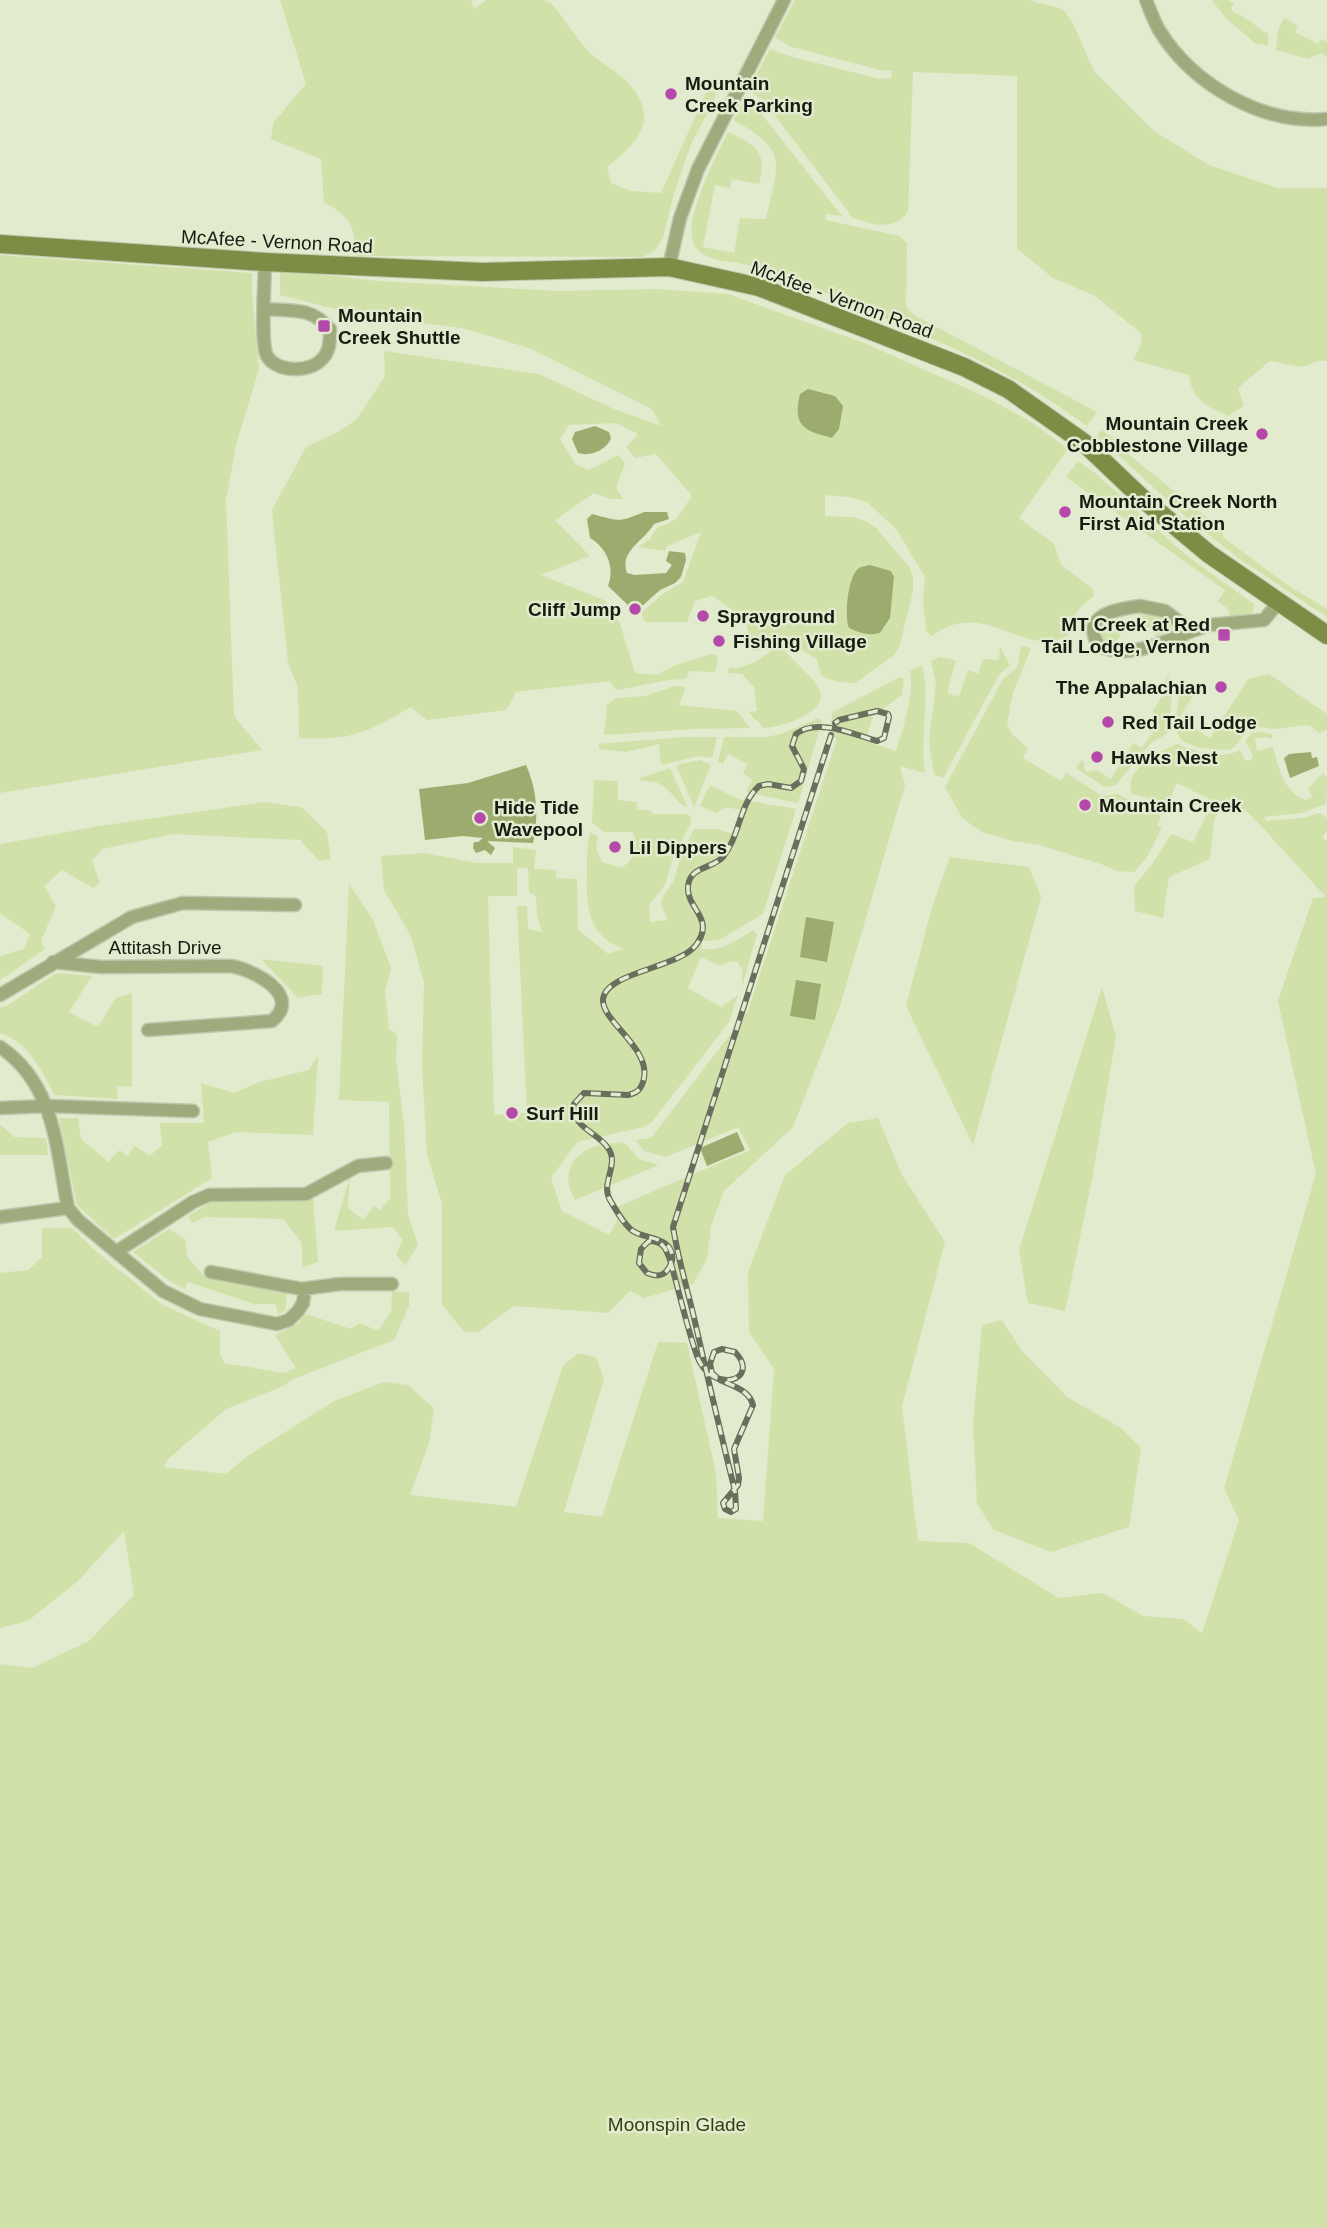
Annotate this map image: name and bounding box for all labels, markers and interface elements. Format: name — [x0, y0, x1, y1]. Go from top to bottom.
place label: Mountain Creek Parking — [685, 73, 813, 116]
marker: Mountain Creek Parking — [663, 86, 679, 102]
street label: McAfee - Vernon Road — [180, 226, 374, 257]
street label: McAfee - Vernon Road — [748, 257, 936, 342]
place label: Mountain Creek Shuttle — [338, 305, 460, 348]
marker: Mountain Creek Shuttle — [316, 318, 332, 334]
place label: Mountain Creek Cobblestone Village — [1067, 413, 1248, 456]
marker: Mountain Creek Cobblestone Village — [1254, 426, 1270, 442]
place label: Mountain Creek North First Aid Station — [1079, 491, 1277, 534]
marker: Mountain Creek North First Aid Station — [1057, 504, 1073, 520]
place label: Cliff Jump — [528, 599, 621, 620]
marker: Cliff Jump — [627, 601, 643, 617]
place label: Sprayground — [717, 606, 835, 627]
marker: Sprayground — [695, 608, 711, 624]
place label: MT Creek at Red Tail Lodge, Vernon — [1041, 614, 1210, 657]
marker: MT Creek at Red Tail Lodge, Vernon — [1216, 627, 1232, 643]
place label: Fishing Village — [733, 631, 867, 652]
marker: Fishing Village — [711, 633, 727, 649]
place label: The Appalachian — [1056, 677, 1207, 698]
marker: The Appalachian — [1213, 679, 1229, 695]
place label: Red Tail Lodge — [1122, 712, 1257, 733]
marker: Red Tail Lodge — [1100, 714, 1116, 730]
place label: Hawks Nest — [1111, 747, 1218, 768]
marker: Hawks Nest — [1089, 749, 1105, 765]
place label: Mountain Creek — [1099, 795, 1242, 816]
place label: Hide Tide Wavepool — [494, 797, 583, 840]
marker: Mountain Creek — [1077, 797, 1093, 813]
marker: Hide Tide Wavepool — [472, 810, 488, 826]
place label: Lil Dippers — [629, 837, 727, 858]
marker: Lil Dippers — [607, 839, 623, 855]
street label: Attitash Drive — [109, 937, 221, 958]
place label: Surf Hill — [526, 1103, 599, 1124]
marker: Surf Hill — [504, 1105, 520, 1121]
park label: Moonspin Glade — [608, 2114, 746, 2135]

